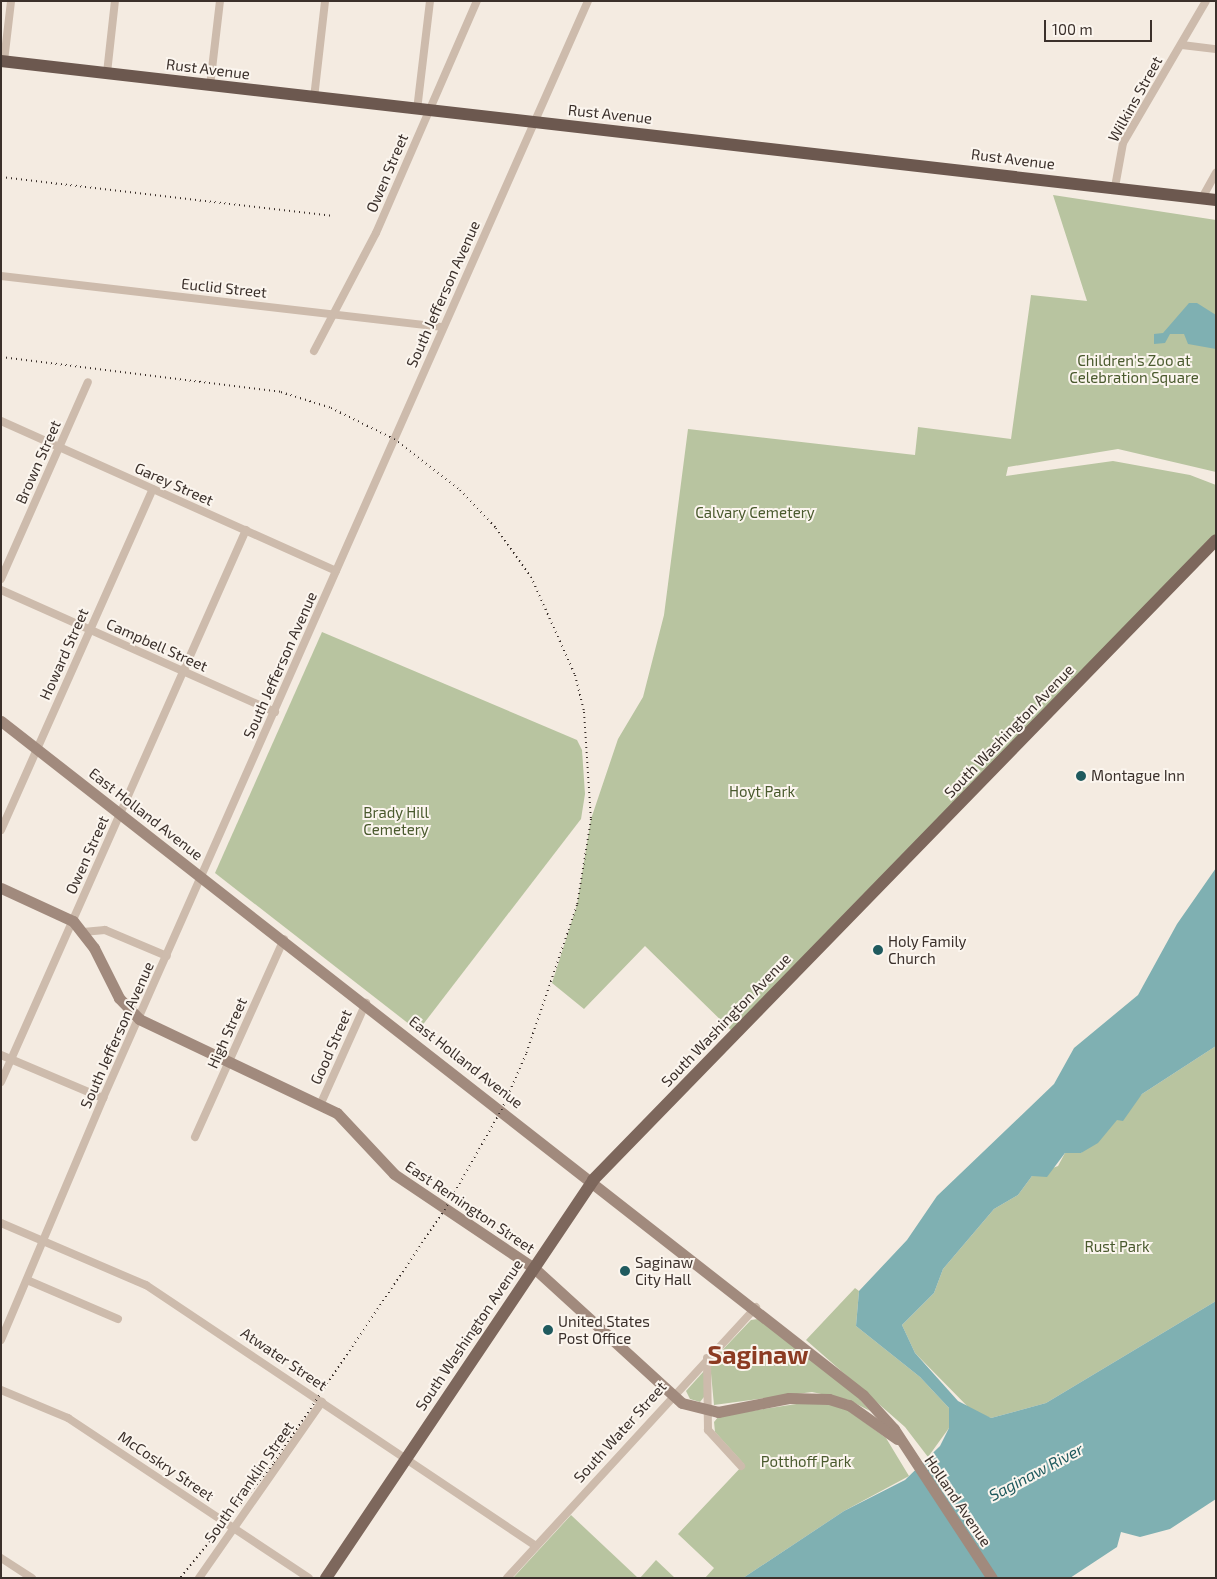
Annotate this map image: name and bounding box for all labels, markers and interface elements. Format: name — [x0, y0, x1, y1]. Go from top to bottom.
scale bar — [1047, 10, 1154, 42]
text: 100 m — [1052, 20, 1093, 38]
street label: Wilkins Street — [1104, 53, 1166, 145]
street label: Rust Avenue — [165, 55, 251, 83]
street label: Rust Avenue — [567, 101, 653, 127]
street label: Owen Street — [362, 131, 412, 215]
street label: Rust Avenue — [970, 145, 1056, 173]
street label: South Jefferson Avenue — [402, 217, 484, 371]
street label: Euclid Street — [180, 275, 268, 301]
park label: Children's Zoo at Celebration Square — [1069, 351, 1199, 386]
street label: Brown Street — [12, 417, 64, 507]
street label: Garey Street — [132, 459, 216, 509]
park label: Calvary Cemetery — [695, 504, 815, 522]
street label: South Jefferson Avenue — [239, 588, 321, 742]
street label: Howard Street — [36, 605, 92, 703]
street label: Campbell Street — [103, 615, 211, 675]
street label: South Washington Avenue — [940, 660, 1078, 802]
street label: East Holland Avenue — [85, 764, 207, 864]
place label: Montague Inn — [1091, 767, 1185, 785]
marker: Montague Inn — [1075, 770, 1087, 782]
park label: Hoyt Park — [729, 783, 795, 801]
park label: Brady Hill Cemetery — [363, 803, 429, 838]
street label: Owen Street — [62, 813, 112, 897]
place label: Holy Family Church — [888, 932, 967, 967]
marker: Holy Family Church — [872, 944, 884, 956]
street label: South Washington Avenue — [657, 949, 795, 1091]
street label: South Jefferson Avenue — [76, 958, 158, 1112]
street label: High Street — [203, 995, 251, 1071]
street label: Good Street — [306, 1007, 356, 1087]
street label: East Holland Avenue — [405, 1012, 527, 1112]
street label: East Remington Street — [402, 1157, 538, 1257]
park label: Rust Park — [1084, 1238, 1150, 1256]
place label: Saginaw City Hall — [635, 1253, 693, 1288]
street label: South Washington Avenue — [411, 1256, 527, 1414]
marker: Saginaw City Hall — [619, 1265, 631, 1277]
place label: United States Post Office — [558, 1312, 650, 1347]
street label: Atwater Street — [237, 1324, 331, 1394]
marker: United States Post Office — [542, 1324, 554, 1336]
district label: Saginaw — [708, 1339, 808, 1369]
street label: South Water Street — [570, 1378, 670, 1486]
street label: South Franklin Street — [200, 1418, 298, 1546]
street label: McCoskry Street — [115, 1427, 217, 1505]
water label: Saginaw River — [986, 1439, 1086, 1505]
street label: Holland Avenue — [921, 1452, 995, 1550]
park label: Potthoff Park — [761, 1453, 851, 1471]

